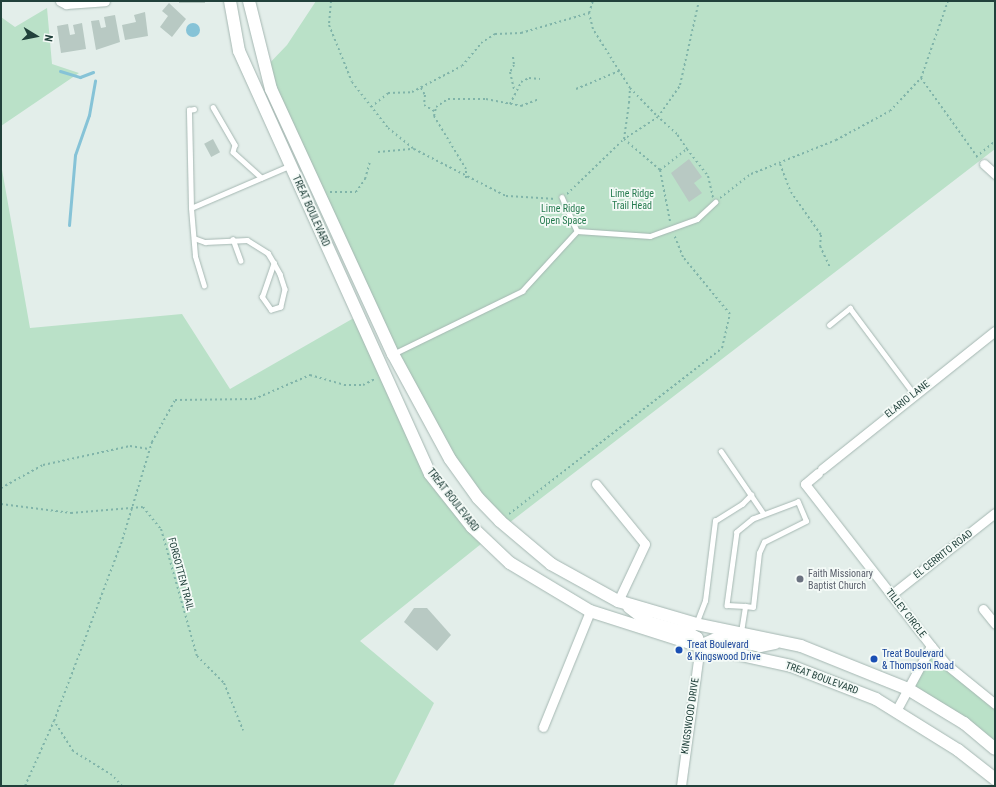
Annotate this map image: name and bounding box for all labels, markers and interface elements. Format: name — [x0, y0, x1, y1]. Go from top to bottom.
north arrow — [16, 16, 56, 56]
text: N — [41, 34, 55, 43]
street label: TREAT BOULEVARD — [290, 173, 332, 249]
park label: Lime Ridge Trail Head — [610, 187, 654, 210]
park label: Lime Ridge Open Space — [540, 202, 586, 226]
street label: ELARIO LANE — [882, 378, 932, 420]
street label: TREAT BOULEVARD — [425, 466, 481, 534]
street label: EL CERRITO ROAD — [911, 527, 975, 581]
street label: FORGOTTEN TRAIL — [165, 536, 197, 612]
place label: Faith Missionary Baptist Church — [808, 567, 873, 590]
marker: Faith Missionary Baptist Church — [795, 574, 805, 584]
street label: TILLEY CIRCLE — [883, 586, 929, 640]
place label: Treat Boulevard & Kingswood Drive — [687, 638, 761, 662]
marker: Treat Boulevard & Kingswood Drive — [674, 645, 684, 655]
place label: Treat Boulevard & Thompson Road — [882, 647, 954, 670]
marker: Treat Boulevard & Thompson Road — [869, 654, 879, 664]
street label: TREAT BOULEVARD — [784, 659, 860, 697]
street label: KINGSWOOD DRIVE — [679, 677, 701, 755]

